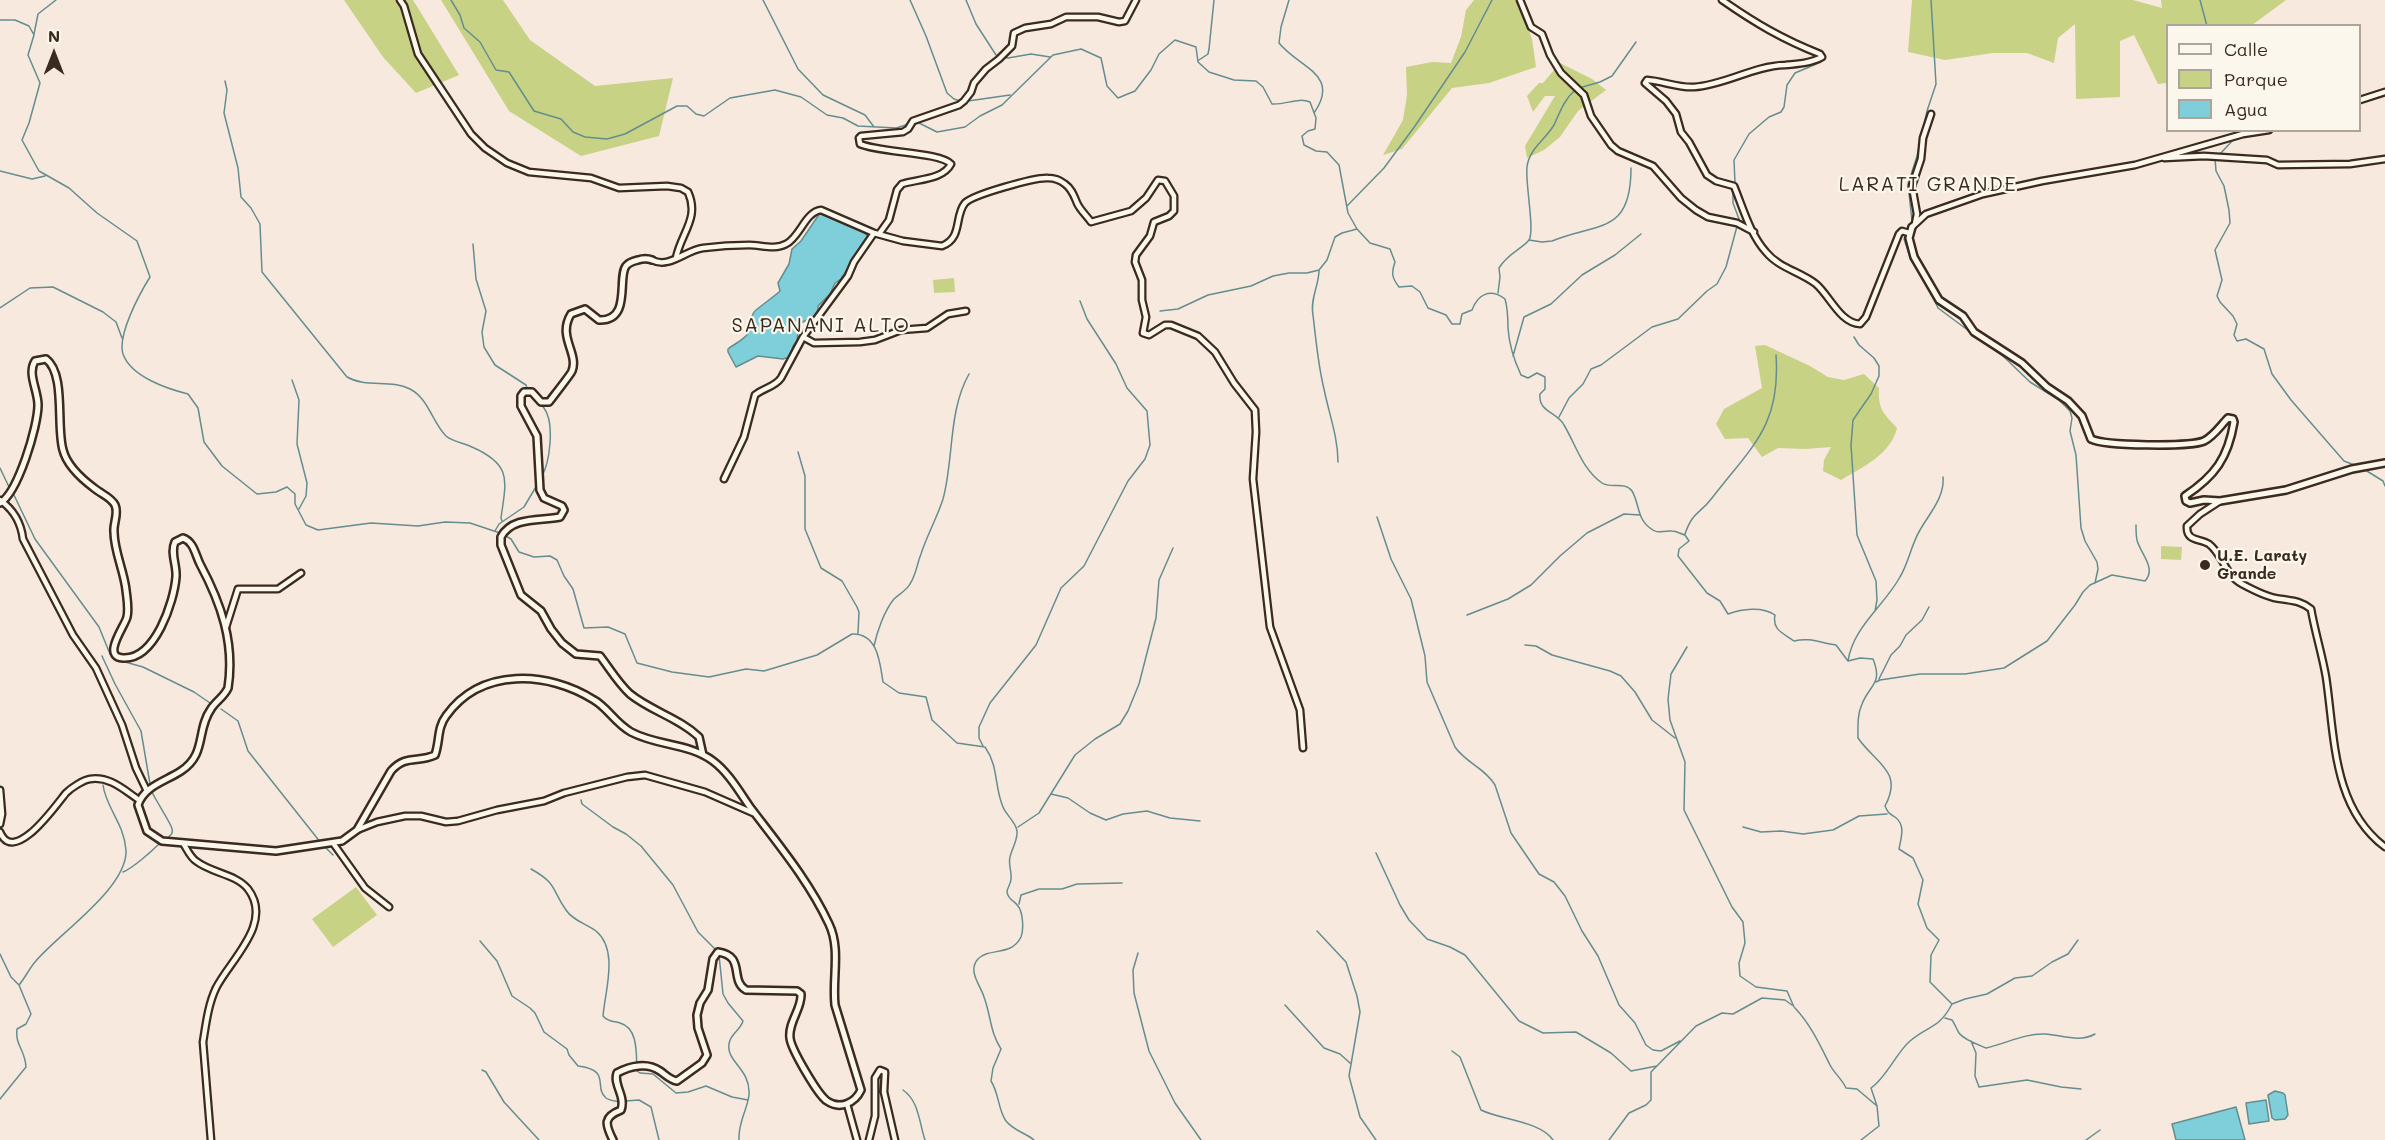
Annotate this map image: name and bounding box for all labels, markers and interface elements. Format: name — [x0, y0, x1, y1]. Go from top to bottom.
north arrow — [24, 24, 84, 84]
legend — [2166, 24, 2361, 132]
text: N — [48, 25, 60, 46]
text: Calle — [2224, 37, 2268, 61]
text: Parque — [2224, 67, 2288, 91]
text: Agua — [2224, 97, 2268, 121]
district label: LARATI GRANDE — [1839, 173, 2017, 197]
district label: SAPANANI ALTO — [732, 314, 910, 338]
place label: U.E. Laraty Grande — [2217, 546, 2307, 584]
marker: U.E. Laraty Grande — [2198, 558, 2212, 572]

